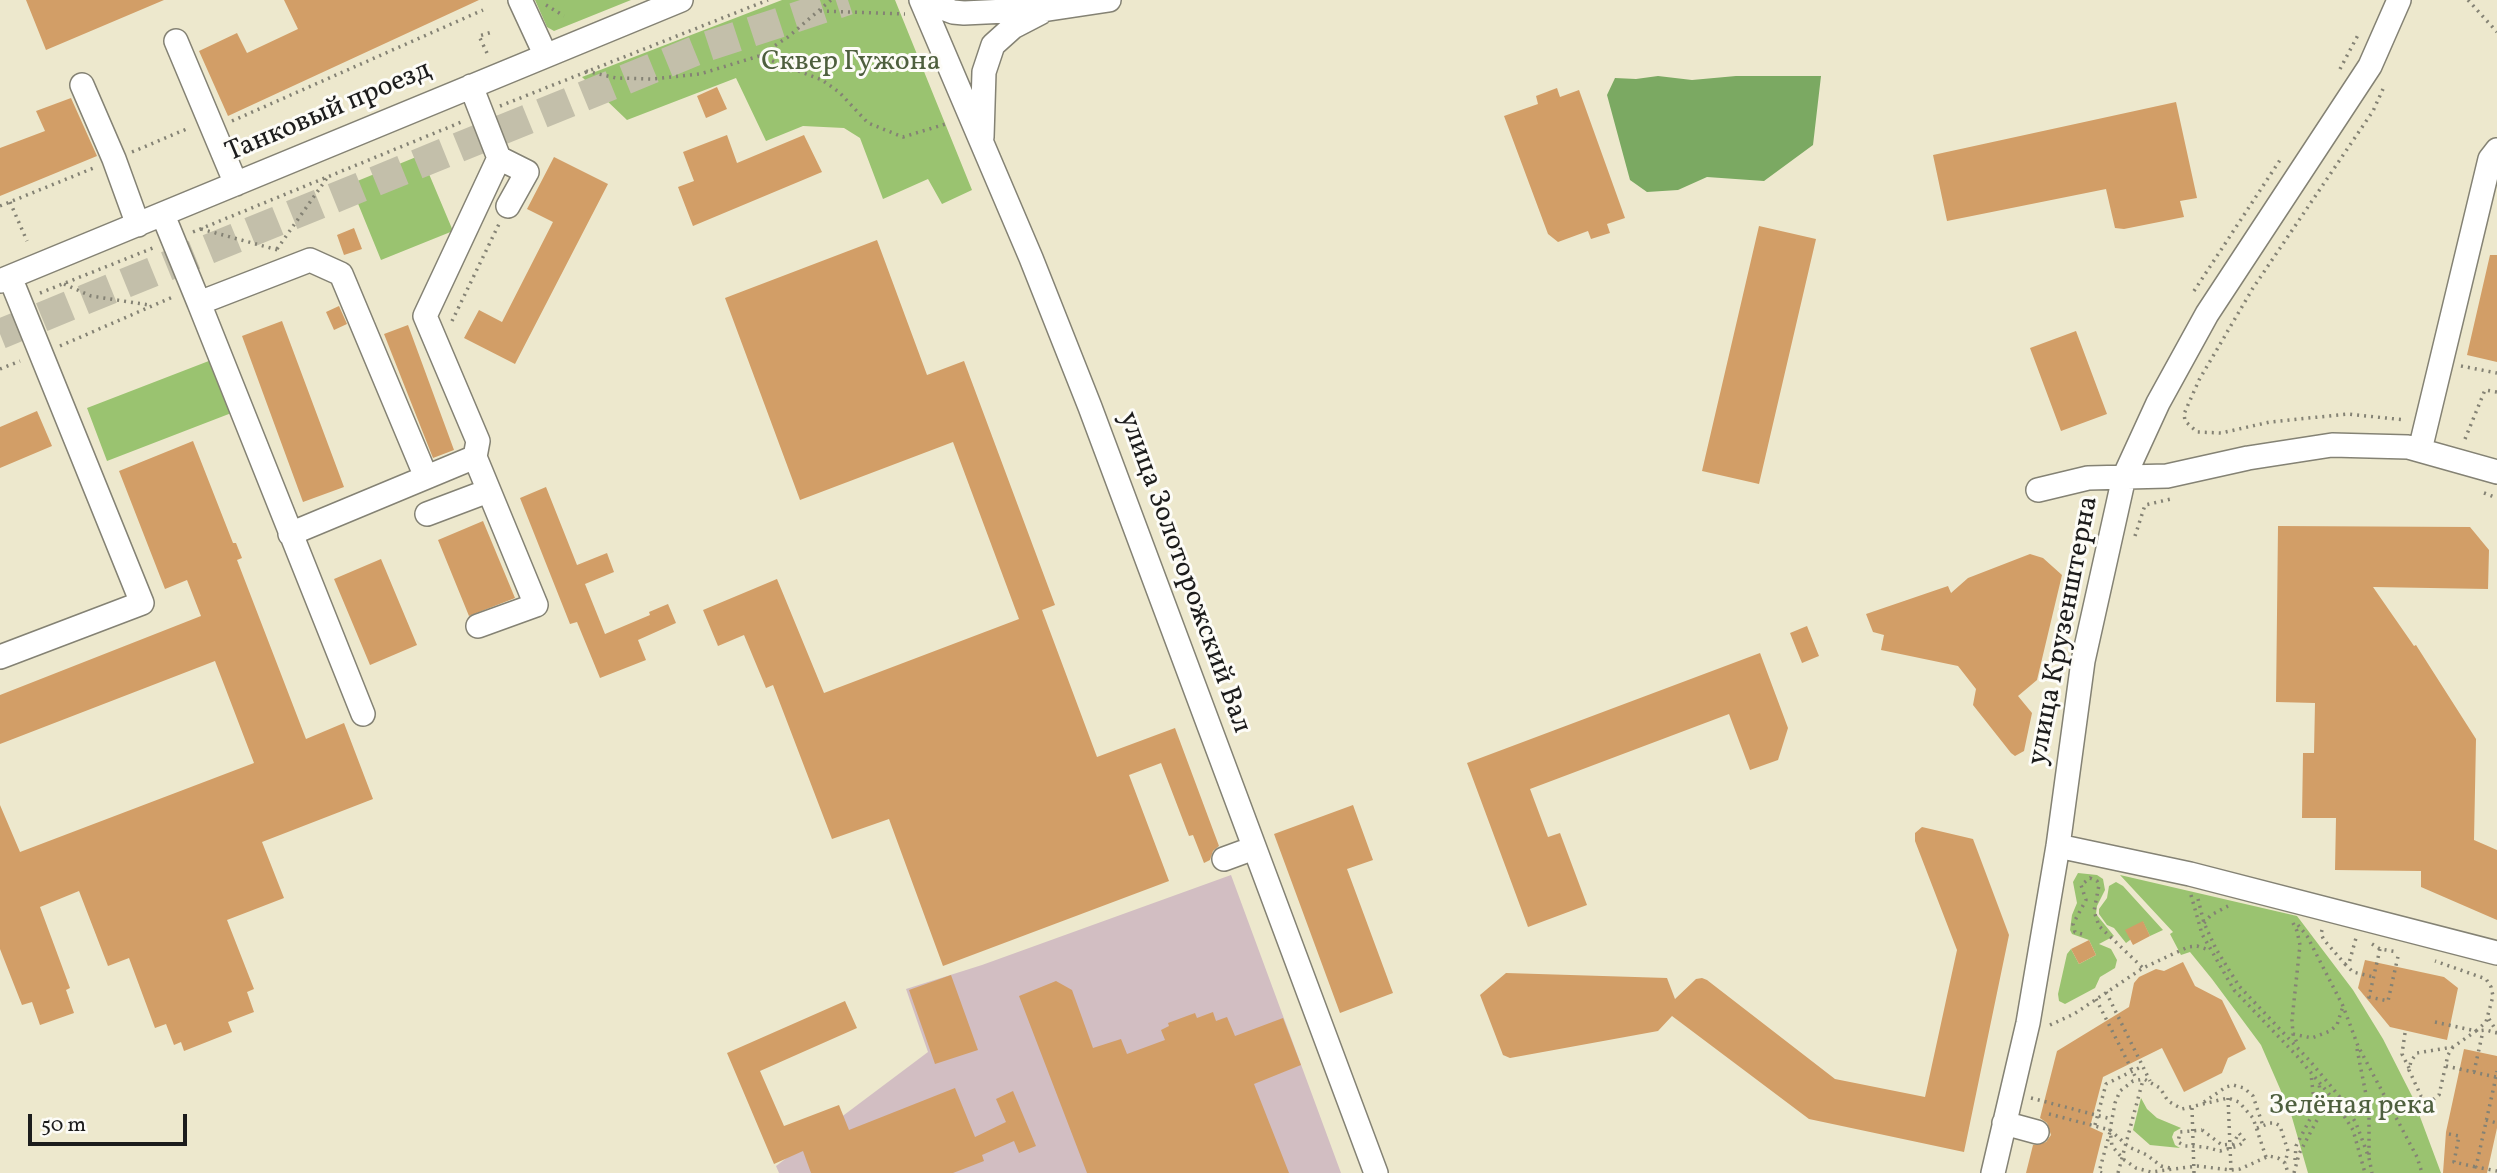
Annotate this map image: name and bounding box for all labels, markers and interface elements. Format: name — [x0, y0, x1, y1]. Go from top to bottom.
park label: Сквер Гужона — [761, 47, 941, 81]
street label: Танковый проезд — [221, 55, 437, 171]
street label: улица Золоторожский Вал — [1109, 408, 1257, 738]
street label: улица Крузенштерна — [2022, 494, 2108, 768]
park label: Зелёная река — [2268, 1091, 2436, 1125]
scale bar — [32, 1100, 191, 1144]
text: 50 m — [41, 1111, 86, 1140]

